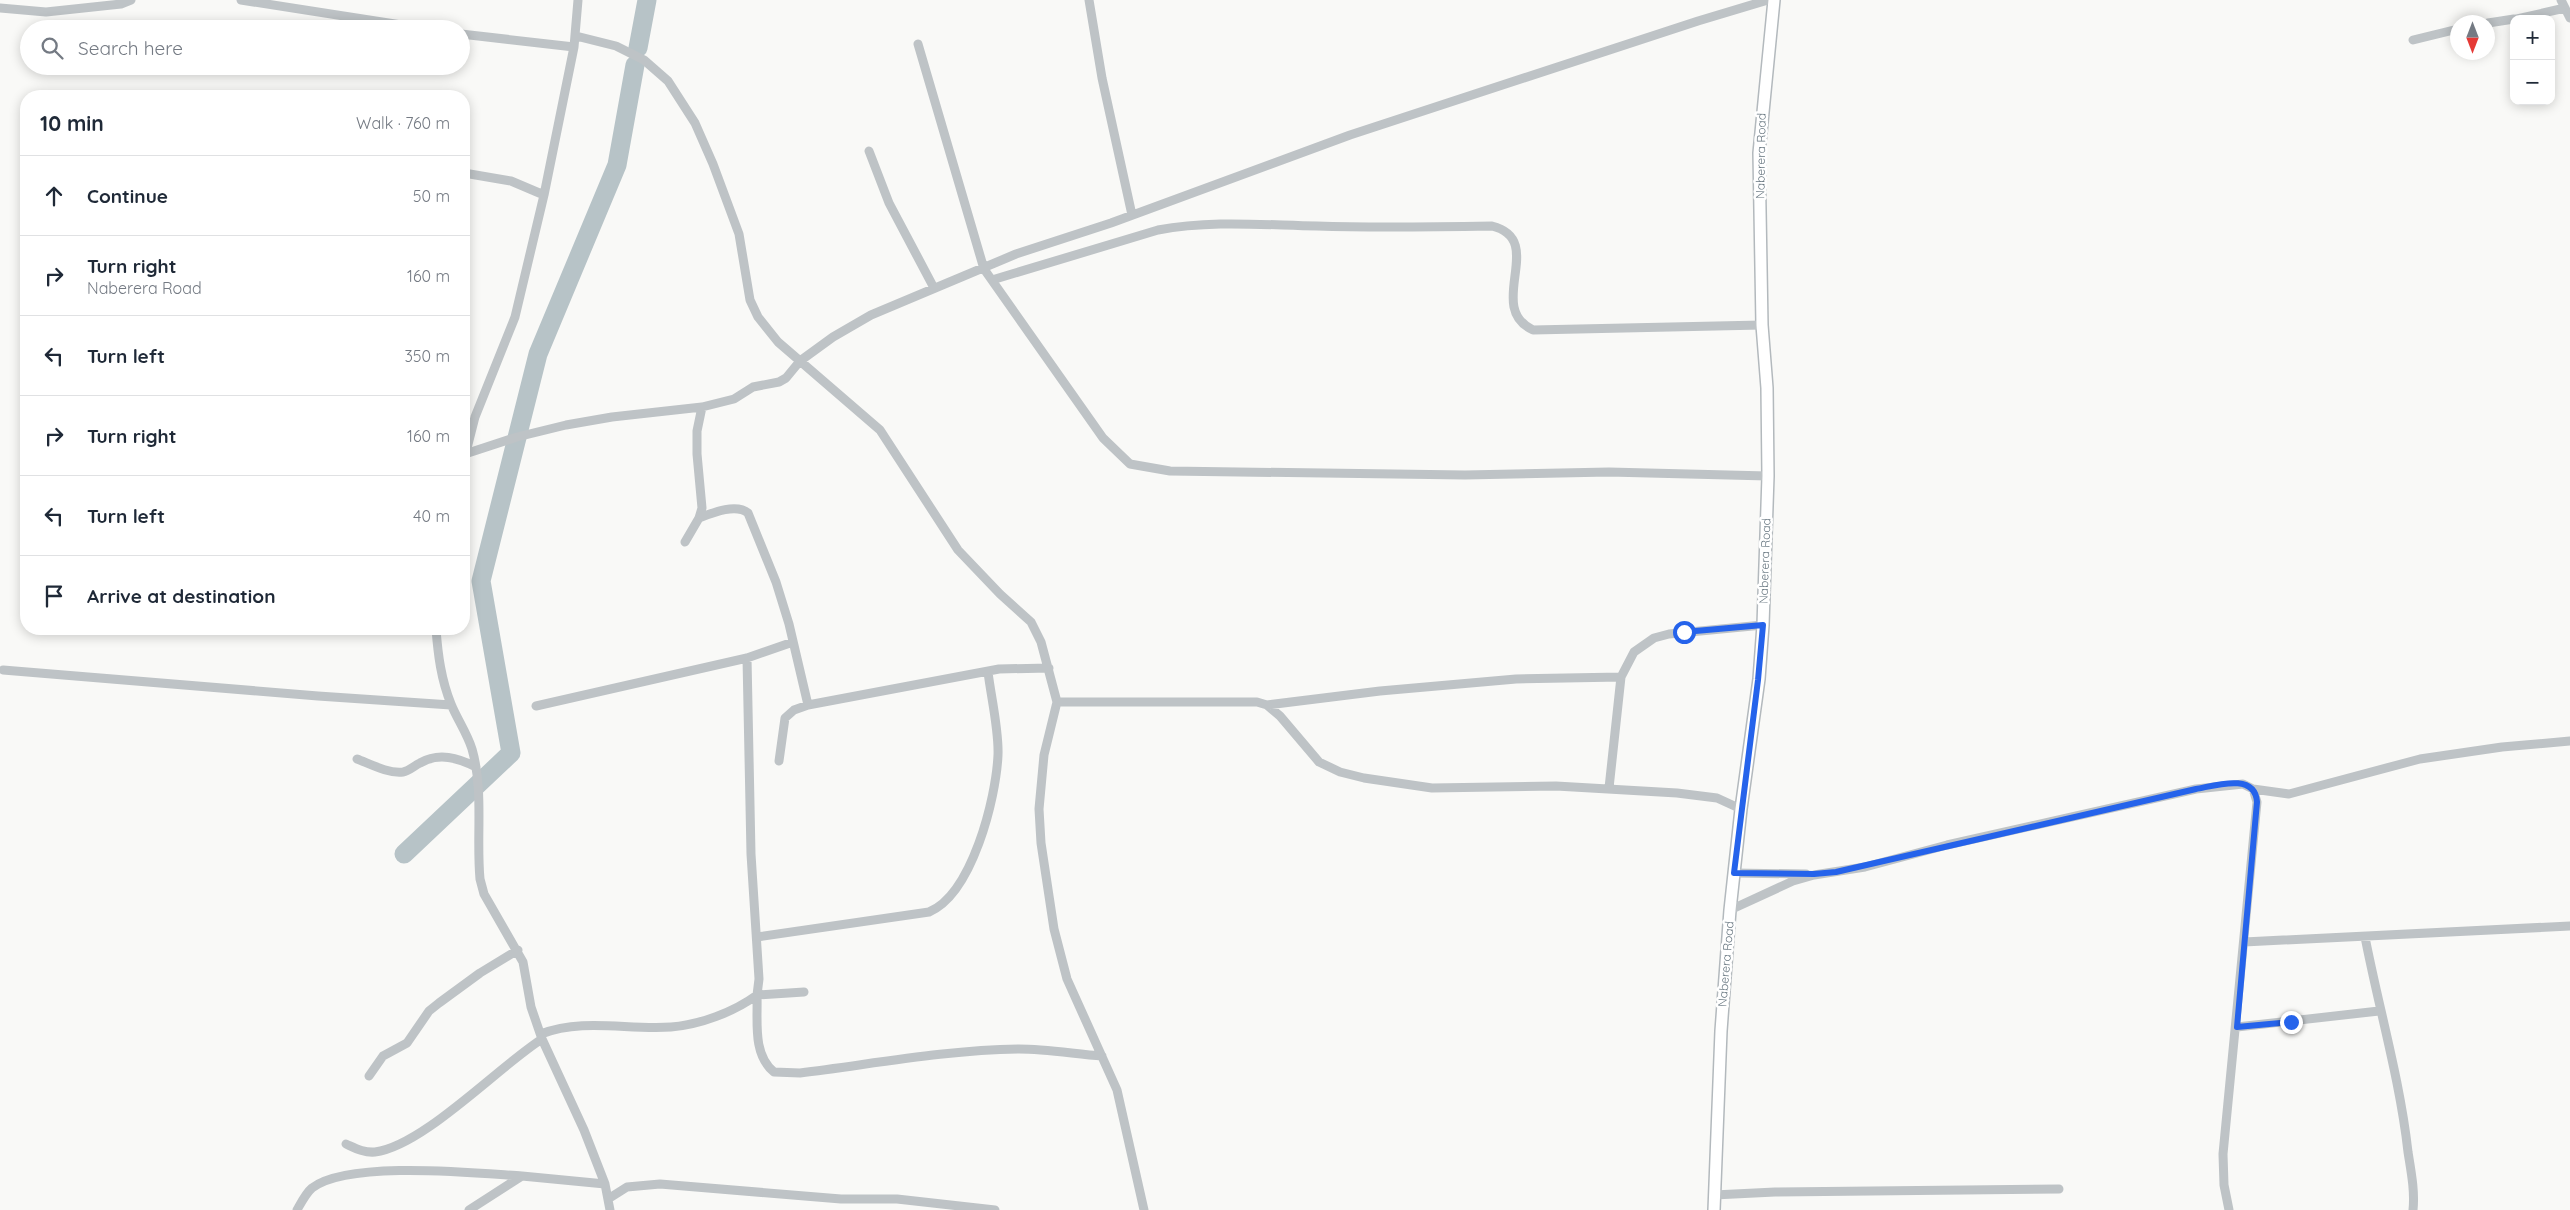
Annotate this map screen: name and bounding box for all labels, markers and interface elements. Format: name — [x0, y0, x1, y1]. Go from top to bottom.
north arrow — [2450, 15, 2495, 60]
map controls — [2510, 15, 2555, 105]
button: + — [2510, 15, 2555, 60]
search box — [20, 20, 470, 75]
icon: search — [38, 34, 66, 62]
text: Search here — [78, 36, 183, 60]
button: − — [2510, 60, 2555, 105]
text: 10 min — [40, 110, 104, 136]
text: Walk · 760 m — [356, 113, 450, 133]
street label: Naberera Road — [1752, 113, 1769, 199]
icon: ahead — [40, 182, 68, 210]
text: Continue — [87, 184, 168, 208]
text: 50 m — [413, 186, 450, 206]
text: Turn right — [87, 254, 176, 278]
icon: right — [40, 262, 68, 290]
text: 160 m — [407, 266, 450, 286]
text: Naberera Road — [87, 278, 202, 298]
icon: left — [40, 342, 68, 370]
text: Turn left — [87, 344, 165, 368]
text: 350 m — [404, 346, 450, 366]
icon: right — [40, 422, 68, 450]
text: Turn right — [87, 424, 176, 448]
text: 160 m — [407, 426, 450, 446]
icon: left — [40, 502, 68, 530]
text: Turn left — [87, 504, 165, 528]
text: 40 m — [413, 506, 450, 526]
street label: Naberera Road — [1756, 518, 1773, 604]
icon: arrive — [40, 582, 68, 610]
text: Arrive at destination — [87, 584, 276, 608]
route start — [1673, 621, 1696, 644]
street label: Naberera Road — [1714, 920, 1737, 1007]
route end — [2280, 1011, 2303, 1034]

